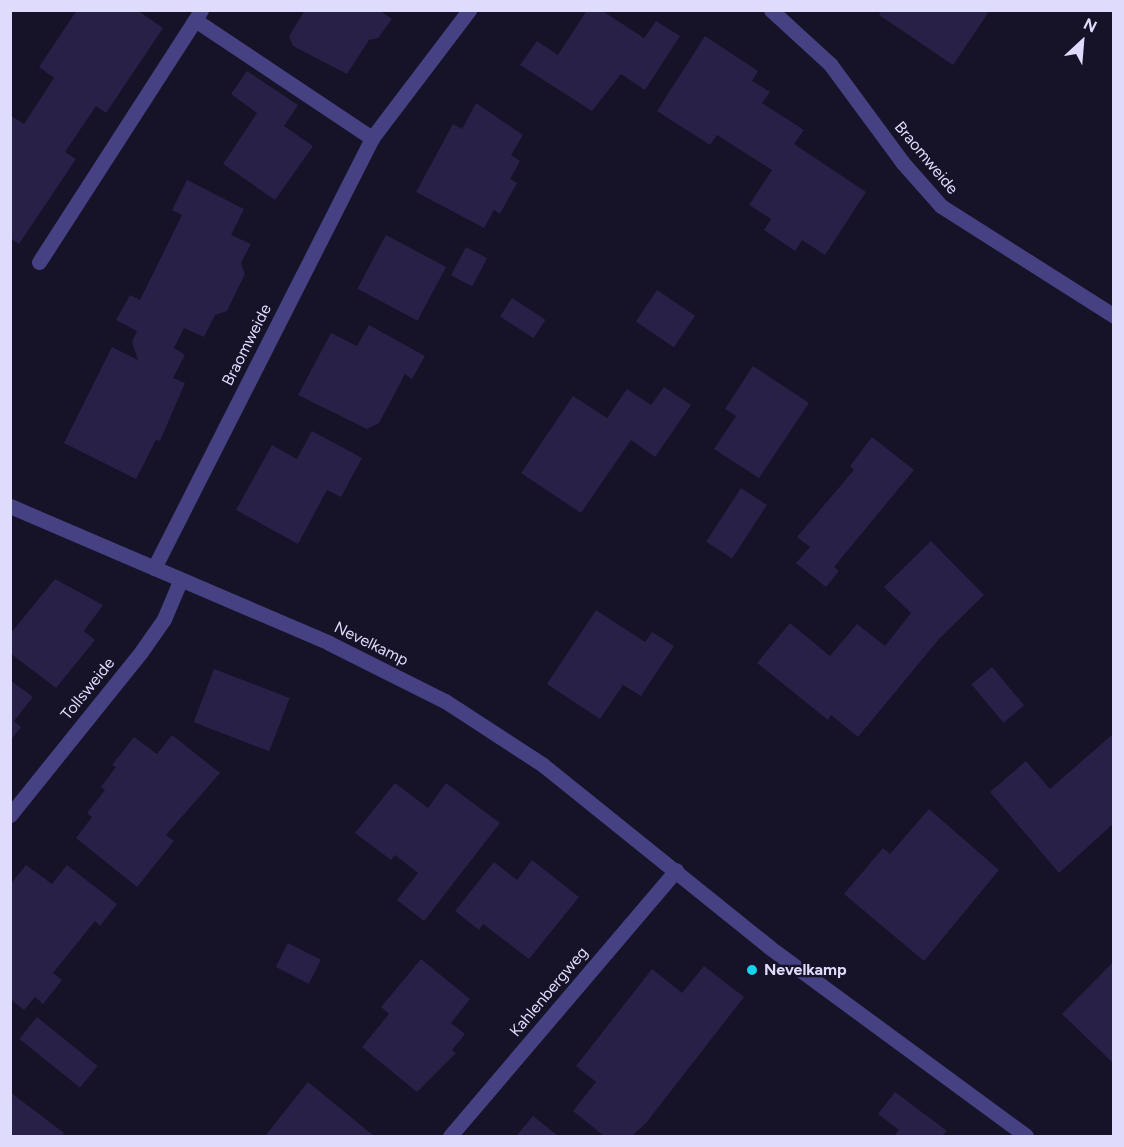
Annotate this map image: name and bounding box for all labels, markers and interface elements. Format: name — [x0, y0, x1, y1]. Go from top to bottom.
north arrow — [1052, 12, 1112, 72]
text: N — [1080, 14, 1100, 37]
street label: Braomweide — [890, 118, 962, 198]
street label: Braomweide — [218, 301, 276, 389]
street label: Nevelkamp — [331, 618, 411, 670]
street label: Tollsweide — [57, 654, 119, 724]
street label: Kahlenbergweg — [506, 943, 592, 1041]
place label: Nevelkamp — [764, 960, 847, 980]
marker: Nevelkamp — [745, 963, 759, 977]

